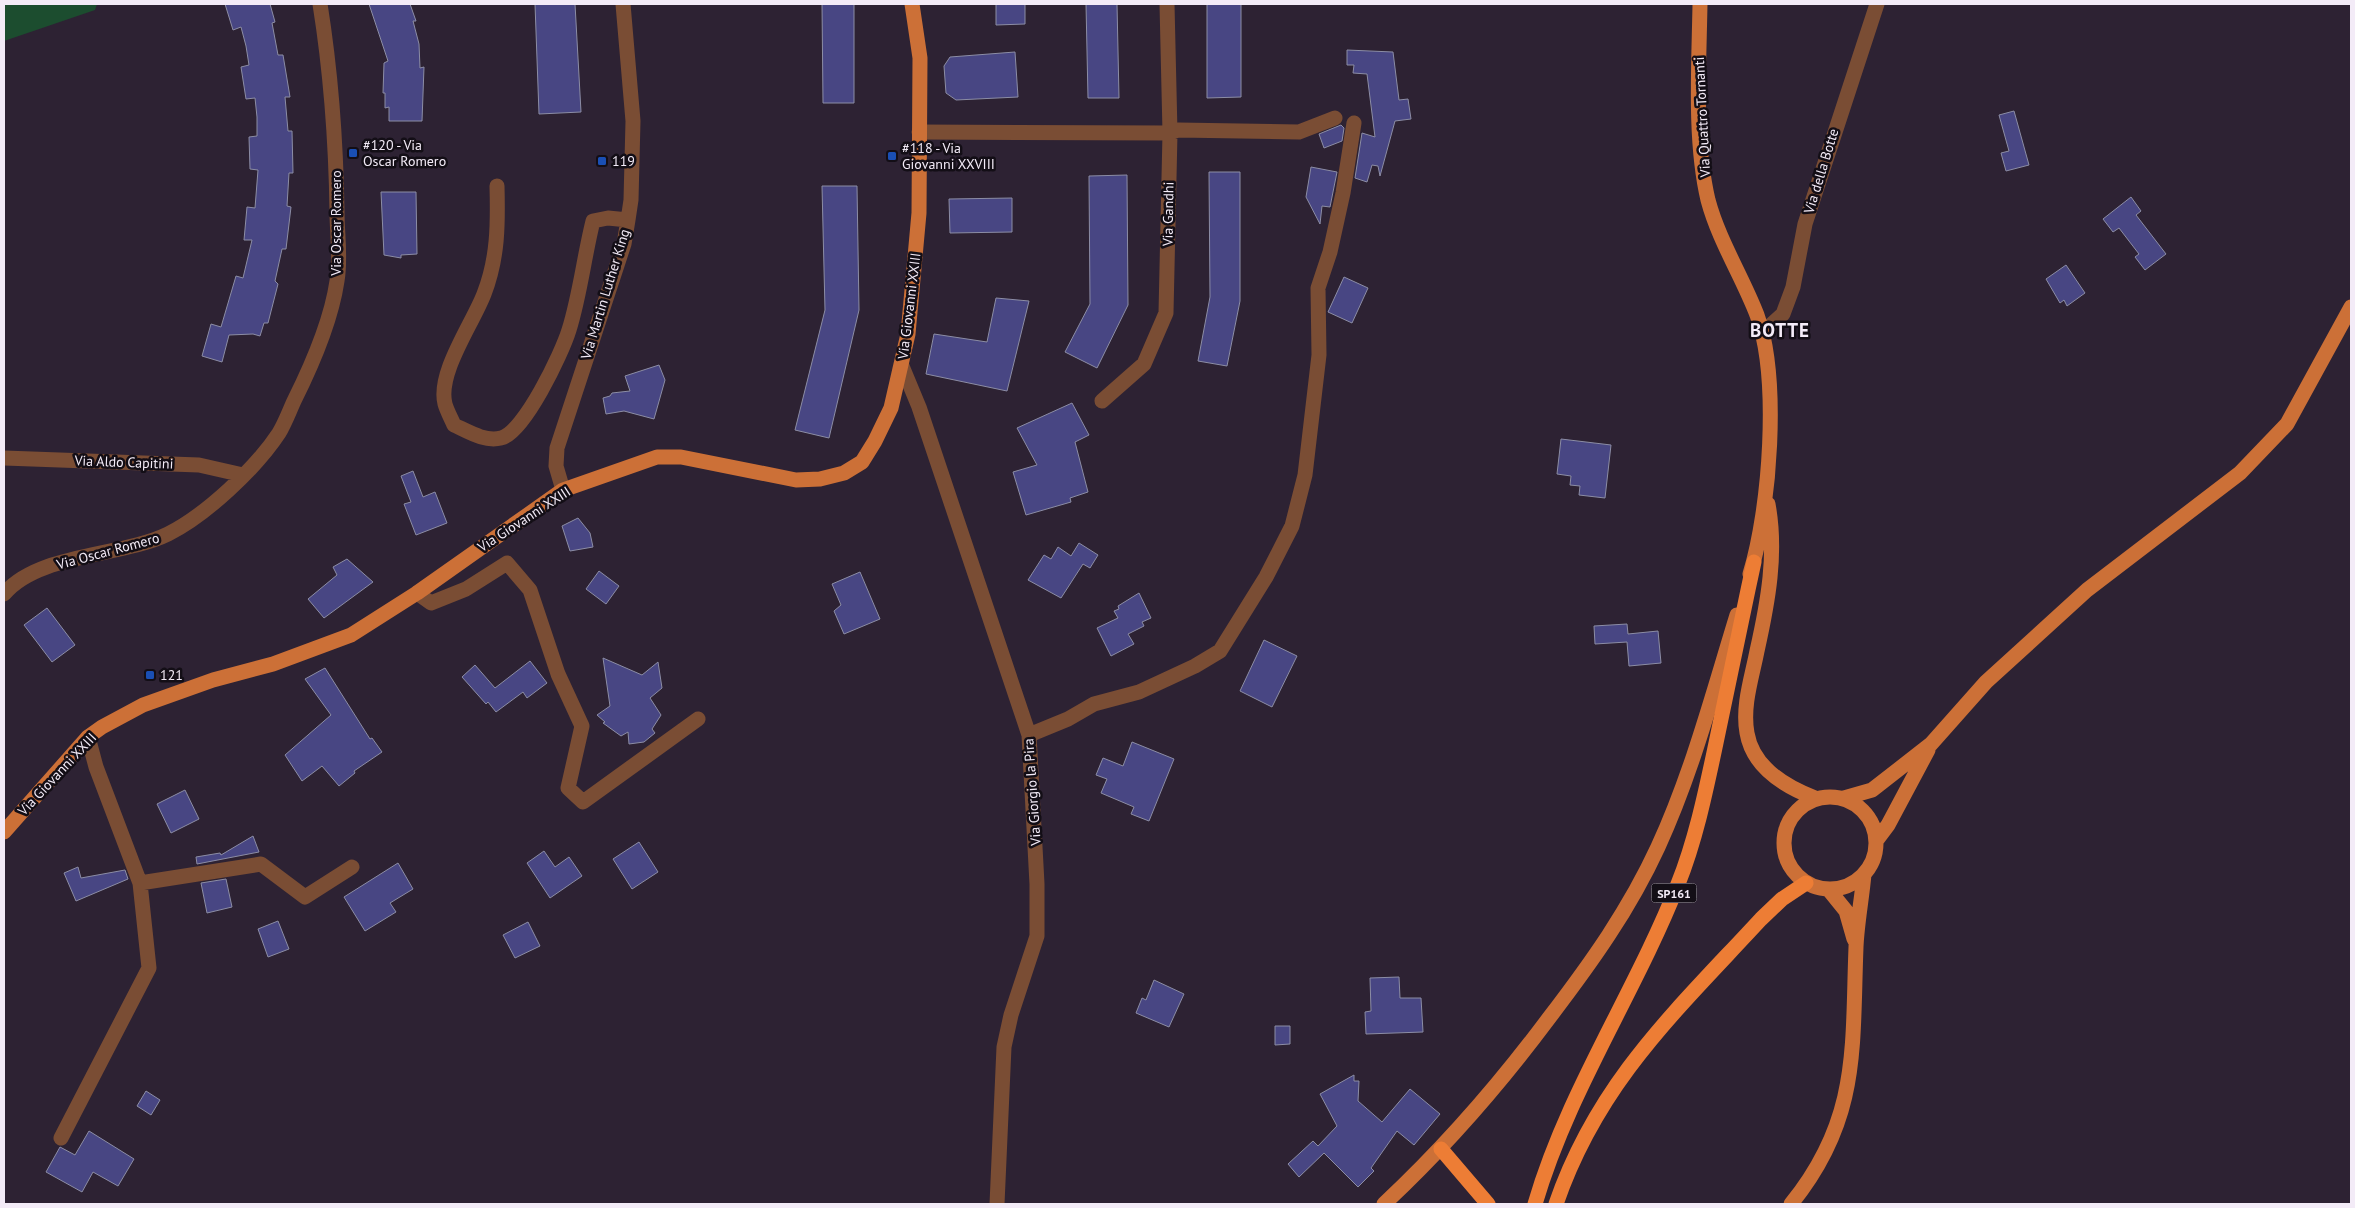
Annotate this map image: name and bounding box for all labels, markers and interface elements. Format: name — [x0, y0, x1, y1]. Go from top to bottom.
street label: Via Quattro Tornanti — [1690, 56, 1714, 179]
street label: Via della Botte — [1799, 126, 1842, 217]
place label: #120 - Via Oscar Romero — [363, 136, 446, 170]
place label: #118 - Via Giovanni XXVIII — [902, 139, 995, 173]
marker: #120 - Via Oscar Romero — [347, 147, 359, 159]
marker: #118 - Via Giovanni XXVIII — [886, 150, 898, 162]
place label: 119 — [612, 152, 635, 170]
marker: 119 — [596, 155, 608, 167]
street label: Via Oscar Romero — [327, 170, 345, 277]
street label: Via Gandhi — [1158, 182, 1178, 247]
street label: Via Martin Luther King — [576, 227, 633, 362]
street label: Via Giovanni XXIII — [893, 252, 924, 361]
district label: BOTTE — [1750, 318, 1810, 342]
street label: Via Aldo Capitini — [73, 451, 174, 473]
street label: Via Giovanni XXIII — [473, 482, 574, 556]
street label: Via Oscar Romero — [54, 529, 161, 574]
place label: 121 — [160, 666, 183, 684]
marker: 121 — [144, 669, 156, 681]
street label: Via Giovanni XXIII — [13, 729, 100, 820]
street label: Via Giorgio la Pira — [1019, 738, 1045, 847]
road number: SP161 — [1652, 884, 1696, 902]

